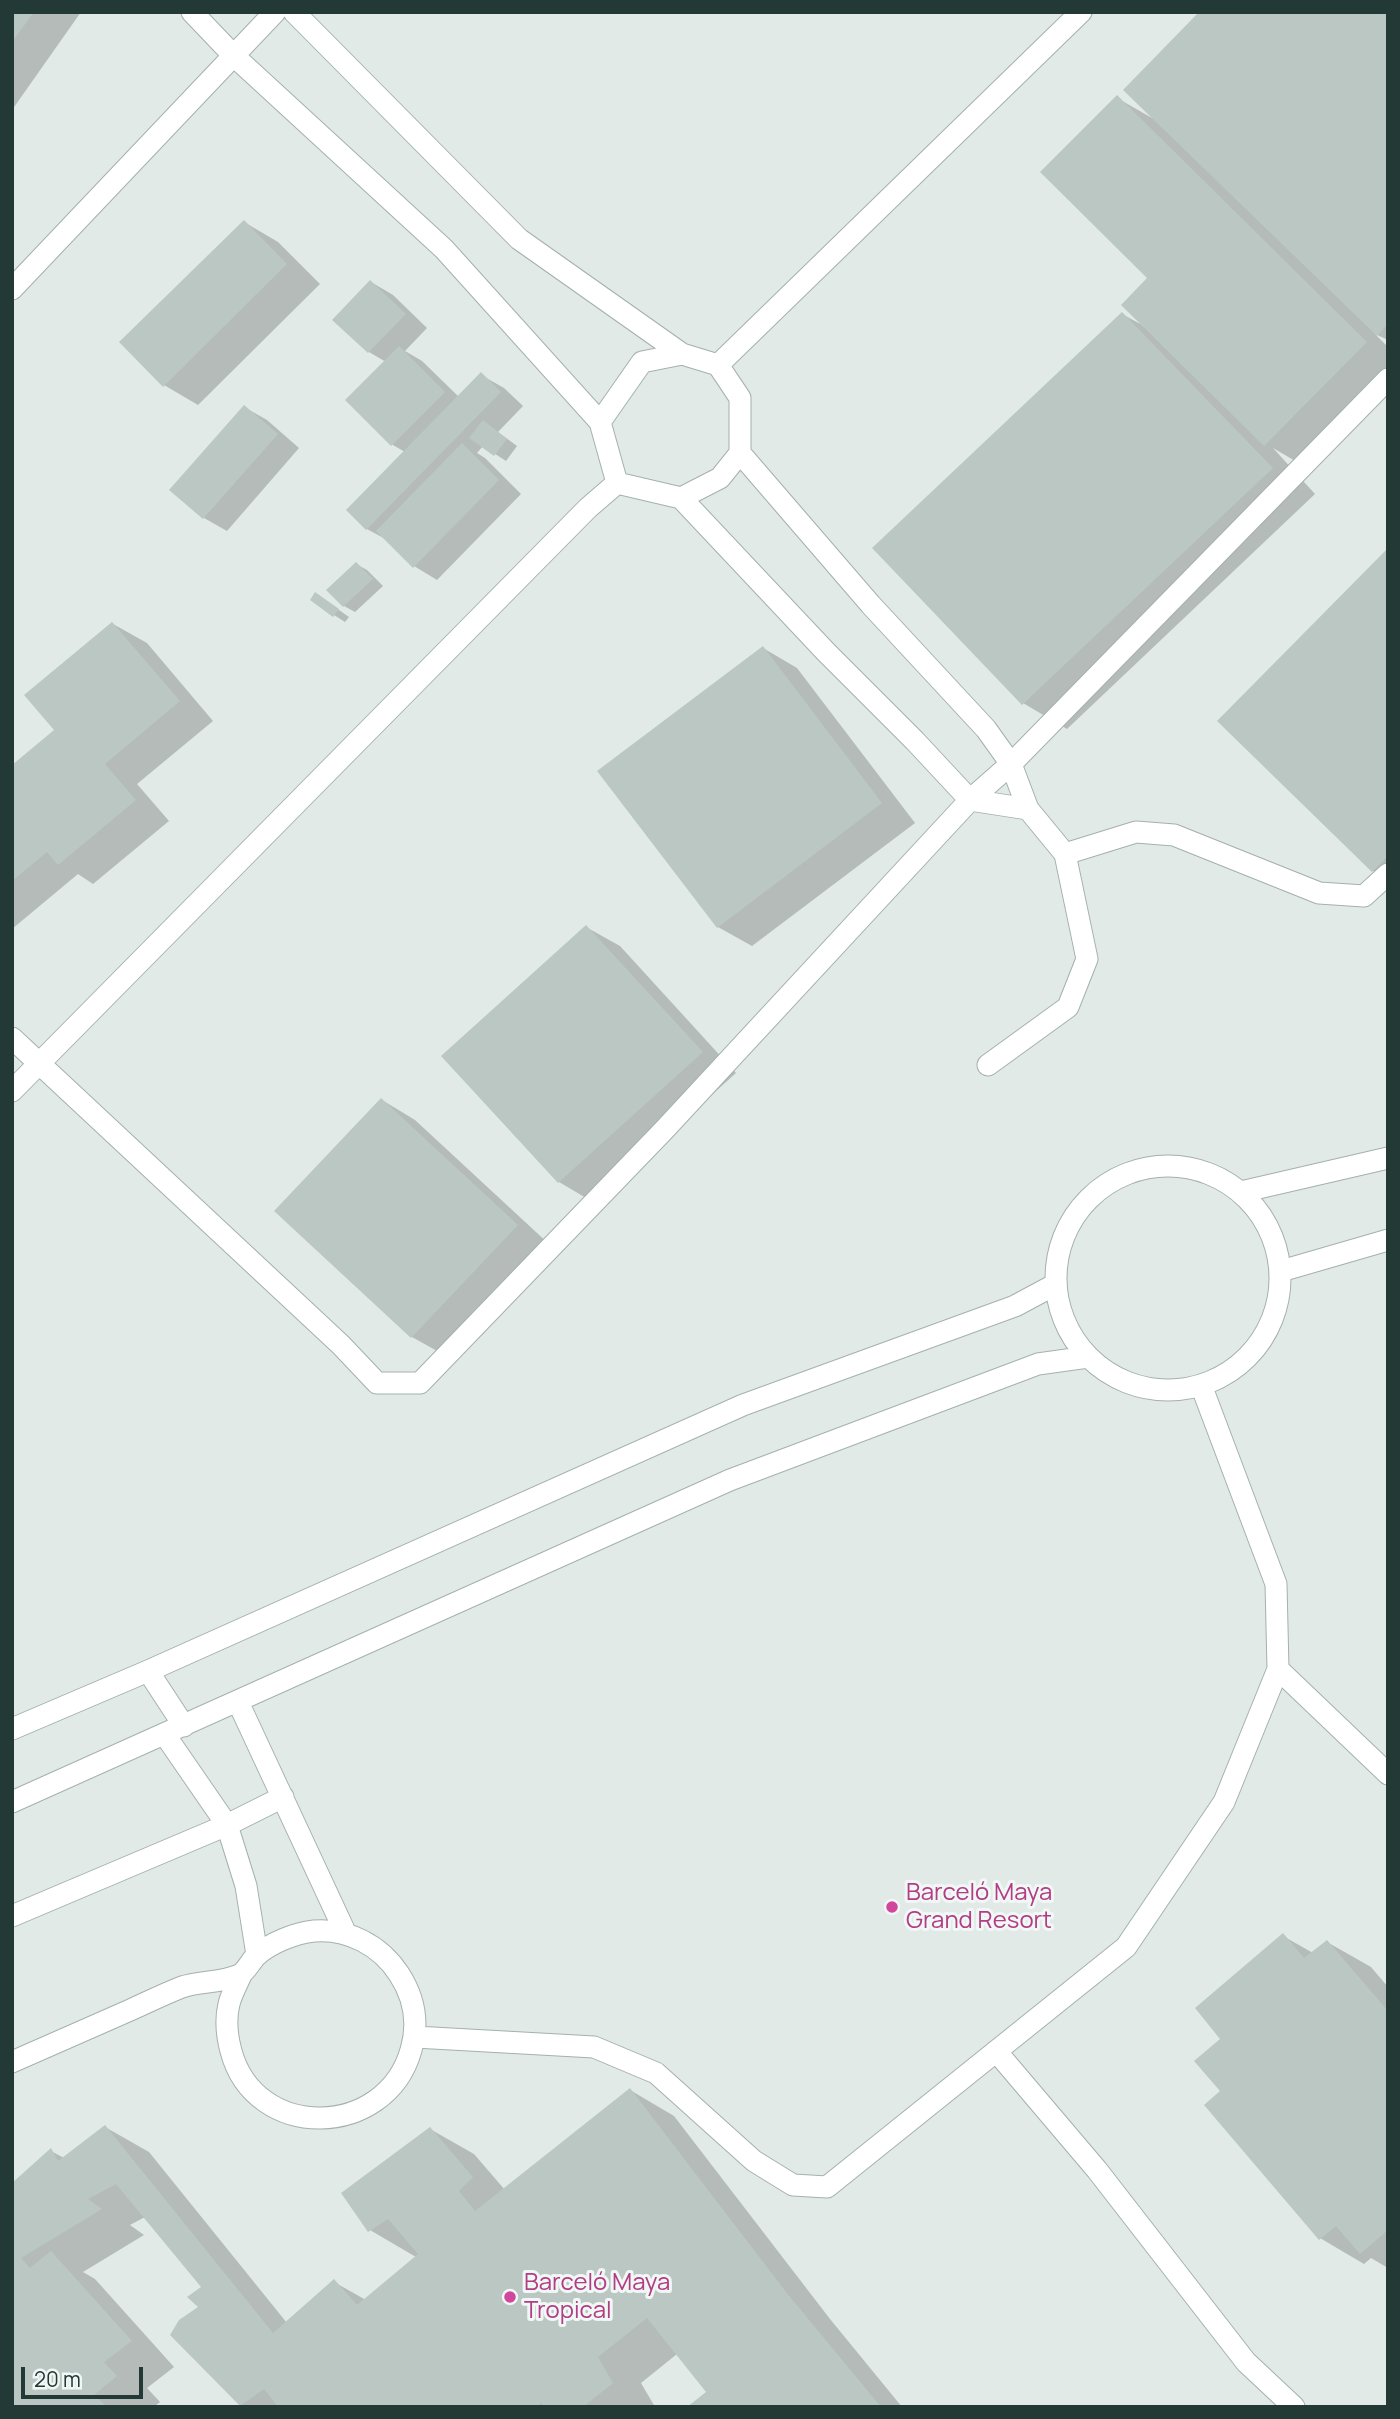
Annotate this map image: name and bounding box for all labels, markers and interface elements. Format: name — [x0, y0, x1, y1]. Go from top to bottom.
place label: Barceló Maya Grand Resort — [906, 1879, 1052, 1935]
marker: Barceló Maya Grand Resort — [884, 1899, 900, 1915]
place label: Barceló Maya Tropical — [524, 2269, 670, 2325]
marker: Barceló Maya Tropical — [502, 2289, 518, 2305]
scale bar — [24, 2352, 147, 2396]
text: 20 m — [34, 2365, 81, 2393]

